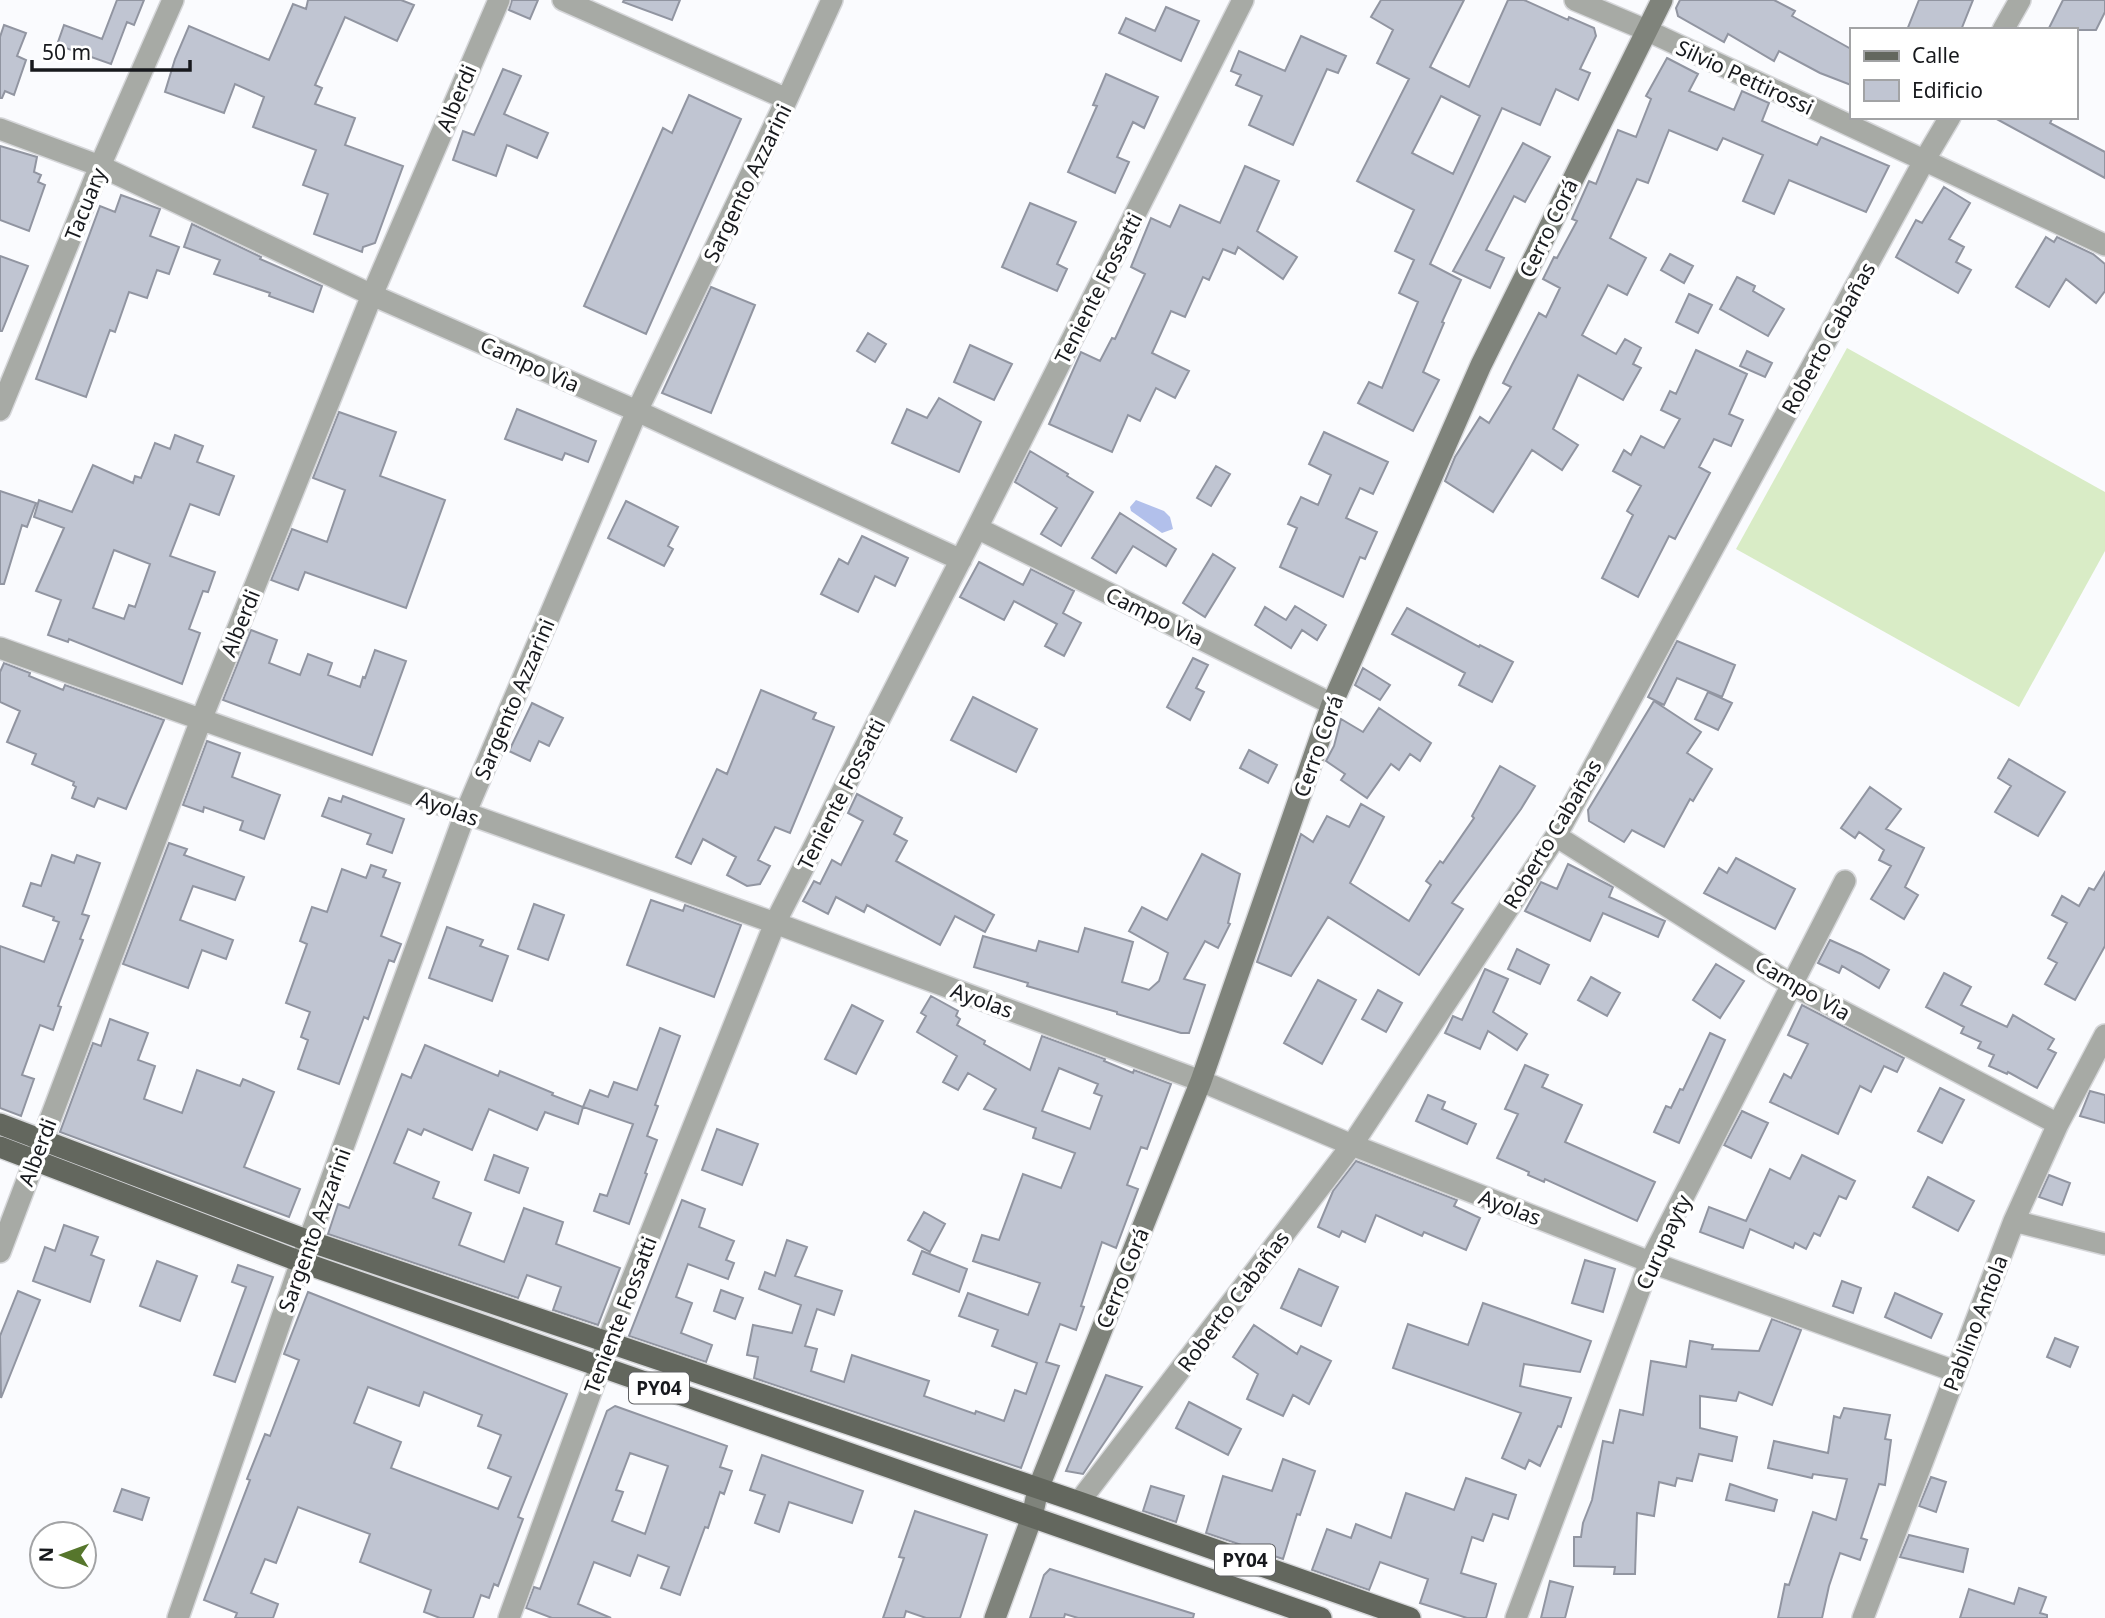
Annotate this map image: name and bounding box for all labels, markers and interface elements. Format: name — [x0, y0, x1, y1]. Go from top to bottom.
scale bar — [32, 28, 189, 72]
legend — [1850, 28, 2077, 119]
street label: Silvio Pettirossi — [1672, 33, 1818, 121]
text: 50 m — [42, 38, 91, 66]
text: Calle — [1912, 41, 1960, 69]
street label: Alberdi — [429, 60, 483, 136]
text: Edificio — [1912, 76, 1983, 104]
street label: Sargento Azzarini — [697, 99, 797, 267]
street label: Tacuary — [58, 163, 112, 244]
street label: Cerro Corá — [1512, 174, 1584, 282]
street label: Teniente Fossatti — [1048, 208, 1148, 368]
street label: Roberto Cabañas — [1775, 257, 1881, 419]
street label: Campo Vìa — [476, 330, 584, 398]
street label: Campo Vìa — [1101, 580, 1209, 652]
street label: Alberdi — [214, 585, 266, 661]
street label: Sargento Azzarini — [467, 614, 561, 784]
street label: Cerro Corá — [1287, 691, 1349, 801]
street label: Teniente Fossatti — [791, 714, 891, 874]
street label: Roberto Cabañas — [1496, 754, 1608, 914]
street label: Ayolas — [413, 784, 483, 832]
street label: Campo Vìa — [1750, 949, 1856, 1027]
street label: Ayolas — [947, 976, 1017, 1024]
street label: Alberdi — [11, 1114, 63, 1190]
street label: Sargento Azzarini — [271, 1144, 357, 1316]
street label: Ayolas — [1475, 1182, 1545, 1232]
street label: Curupayty — [1629, 1190, 1697, 1294]
street label: Cerro Corá — [1089, 1224, 1155, 1332]
street label: Roberto Cabañas — [1171, 1225, 1295, 1377]
street label: Teniente Fossatti — [577, 1232, 663, 1398]
street label: Pablino Antola — [1936, 1251, 2014, 1395]
road number: PY04 — [629, 1372, 689, 1404]
north arrow — [28, 1520, 98, 1590]
road number: PY04 — [1215, 1544, 1275, 1576]
text: N — [33, 1547, 59, 1563]

